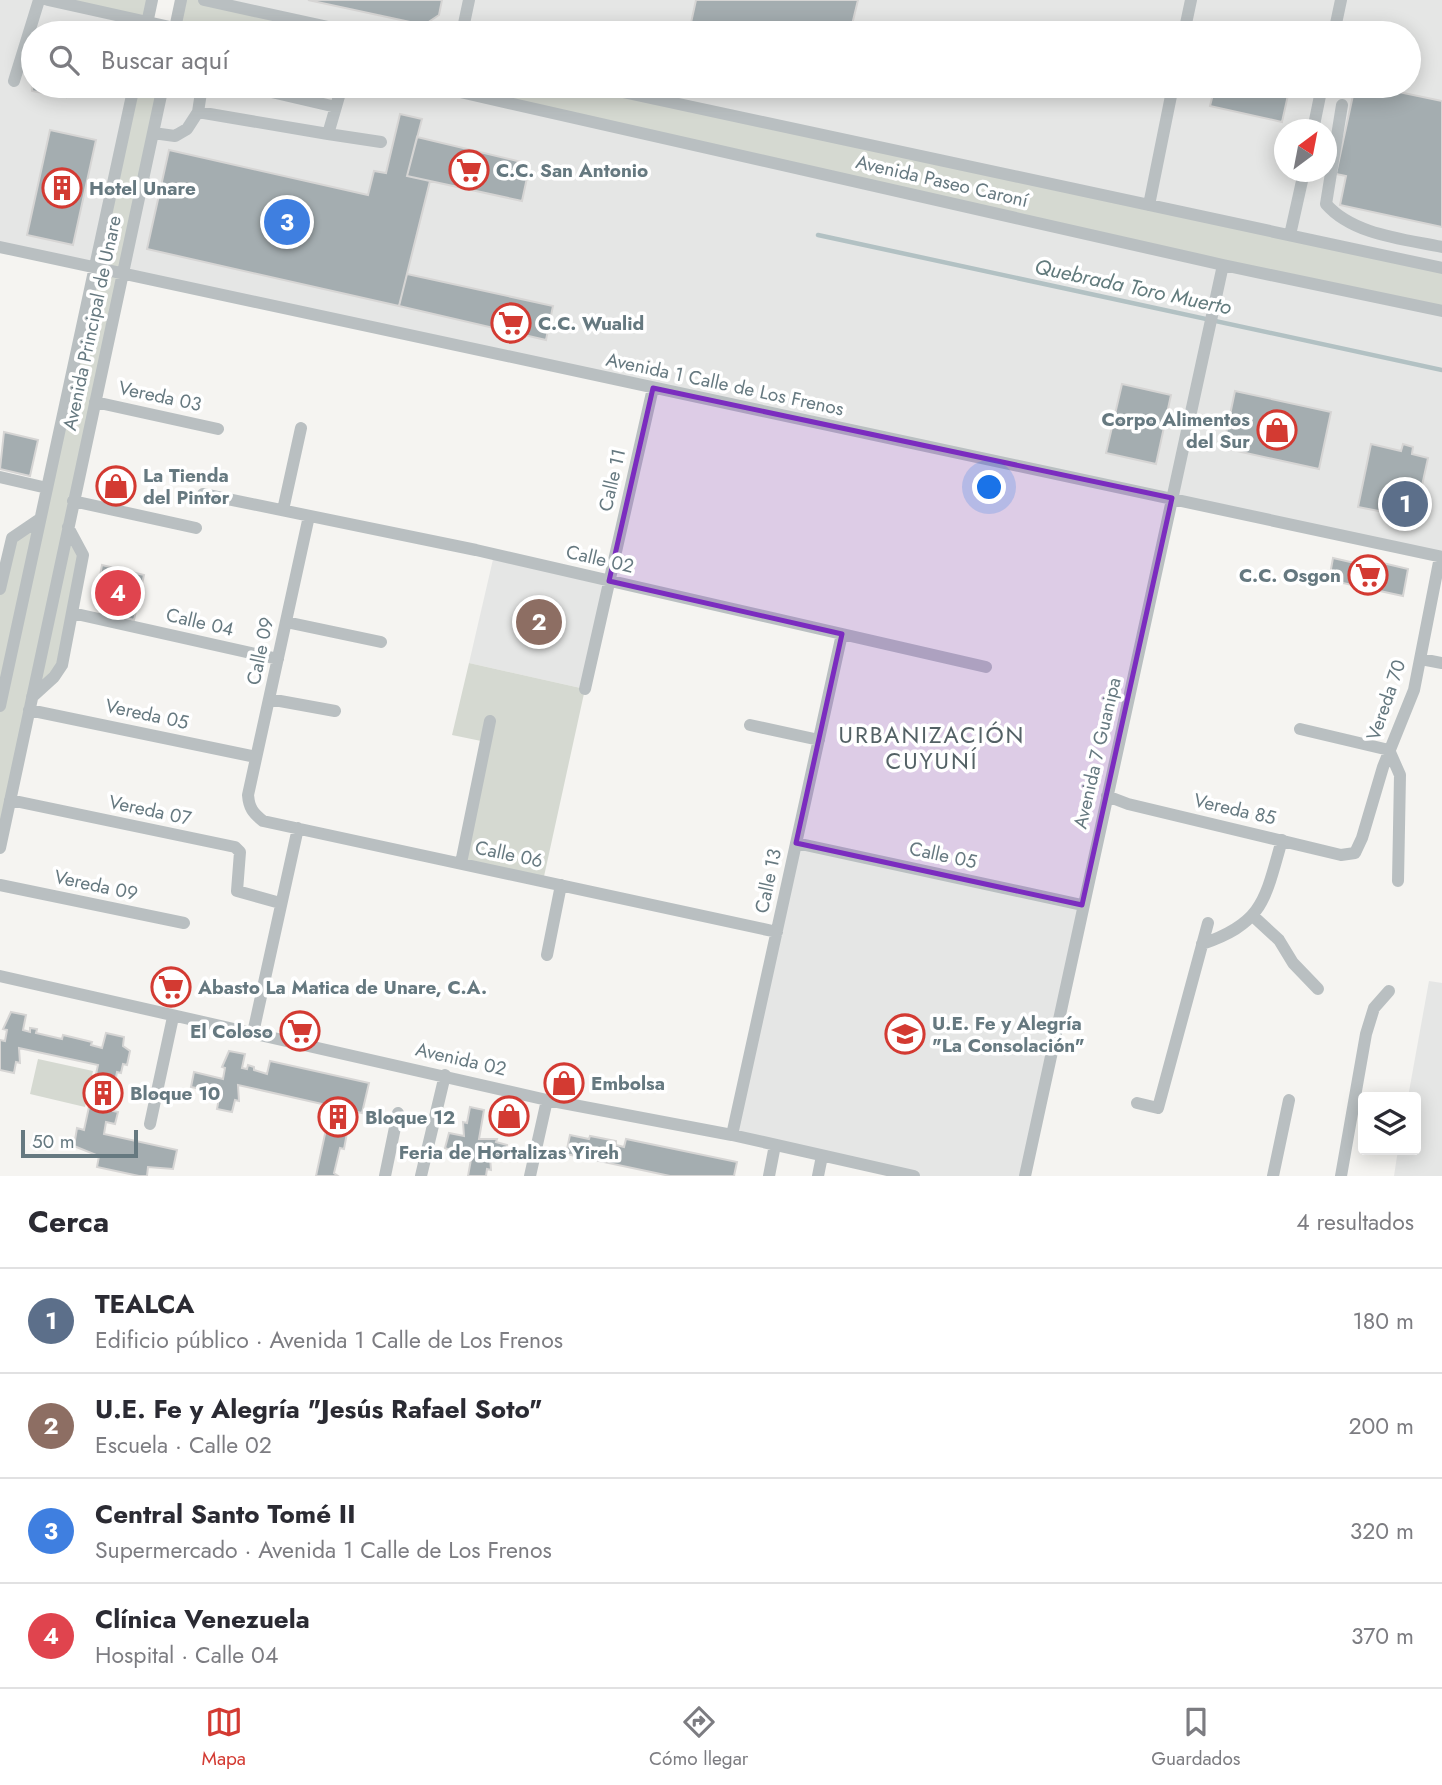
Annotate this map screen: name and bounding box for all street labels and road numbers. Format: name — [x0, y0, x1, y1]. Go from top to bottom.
street label: Avenida Paseo Caroní — [853, 148, 1032, 214]
street label: Avenida Principal de Unare — [56, 213, 128, 433]
street label: Avenida 1 Calle de Los Frenos — [604, 346, 847, 422]
street label: Vereda 03 — [116, 374, 204, 418]
street label: Calle 11 — [592, 446, 632, 514]
street label: Calle 02 — [564, 538, 636, 580]
street label: Calle 04 — [163, 601, 237, 643]
street label: Calle 09 — [240, 615, 280, 687]
street label: Vereda 70 — [1360, 656, 1412, 744]
street label: Avenida 7 Guanipa — [1066, 675, 1128, 831]
street label: Vereda 05 — [103, 692, 191, 736]
street label: Vereda 85 — [1191, 786, 1279, 832]
street label: Vereda 07 — [106, 788, 194, 832]
street label: Calle 06 — [473, 834, 545, 874]
street label: Calle 05 — [907, 835, 979, 875]
street label: Calle 13 — [748, 846, 788, 916]
street label: Vereda 09 — [52, 863, 140, 907]
street label: Avenida 02 — [413, 1035, 509, 1083]

